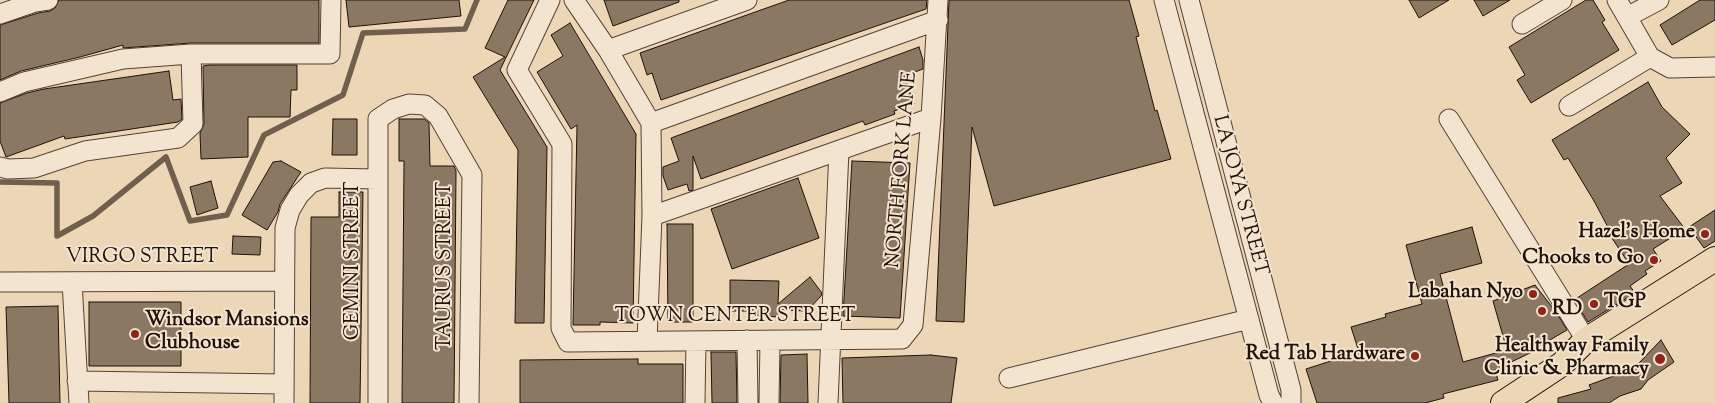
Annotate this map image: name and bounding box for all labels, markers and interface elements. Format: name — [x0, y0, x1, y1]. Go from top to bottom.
street label: NORTH FORK LANE — [882, 71, 924, 269]
street label: LA JOYA STREET — [1206, 113, 1272, 279]
street label: GEMINI STREET — [343, 182, 367, 340]
street label: TAURUS STREET — [435, 182, 459, 350]
place label: Hazel's Home — [1579, 222, 1695, 246]
marker: Hazel's Home — [1699, 228, 1711, 240]
street label: VIRGO STREET — [66, 247, 218, 271]
place label: Chooks to Go — [1522, 248, 1644, 272]
marker: Chooks to Go — [1648, 254, 1660, 266]
place label: Labahan Nyo — [1408, 282, 1523, 306]
marker: Labahan Nyo — [1527, 288, 1539, 300]
place label: TGP — [1604, 292, 1646, 316]
marker: TGP — [1588, 298, 1600, 310]
place label: RD — [1552, 299, 1582, 323]
marker: RD — [1536, 305, 1548, 317]
street label: TOWN CENTER STREET — [615, 306, 855, 330]
place label: Windsor Mansions Clubhouse — [145, 310, 309, 357]
marker: Windsor Mansions Clubhouse — [129, 328, 141, 340]
place label: Healthway Family Clinic & Pharmacy — [1484, 336, 1649, 383]
place label: Red Tab Hardware — [1246, 344, 1405, 368]
marker: Red Tab Hardware — [1409, 350, 1421, 362]
marker: Healthway Family Clinic & Pharmacy — [1653, 352, 1667, 366]

